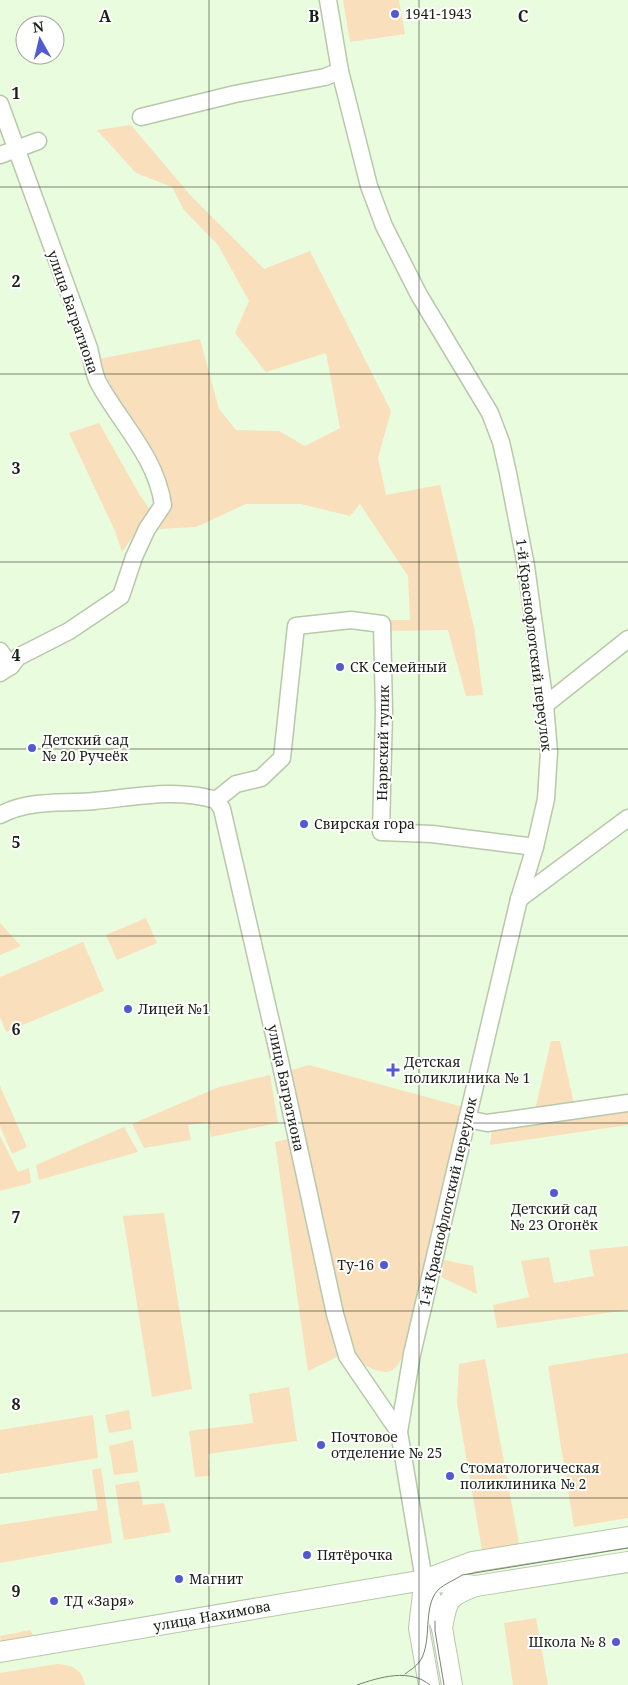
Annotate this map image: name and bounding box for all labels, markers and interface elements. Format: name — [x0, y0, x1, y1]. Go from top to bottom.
place label: 1941-1943 — [405, 4, 472, 23]
text: A — [99, 5, 112, 27]
text: B — [309, 5, 320, 27]
text: C — [518, 5, 529, 27]
marker: 1941-1943 — [389, 8, 401, 20]
north arrow — [15, 15, 65, 65]
text: N — [31, 16, 45, 37]
text: 1 — [11, 82, 21, 104]
street label: улица Багратиона — [43, 248, 104, 376]
text: 2 — [11, 270, 21, 292]
text: 3 — [11, 457, 21, 479]
street label: 1-й Краснофлотский переулок — [512, 537, 557, 753]
text: 4 — [11, 644, 21, 666]
place label: СК Семейный — [350, 657, 447, 676]
marker: СК Семейный — [334, 661, 346, 673]
street label: Нарвский тупик — [372, 684, 393, 801]
place label: Детский сад № 20 Ручеёк — [42, 730, 129, 765]
marker: Детский сад № 20 Ручеёк — [26, 742, 38, 754]
place label: Свирская гора — [314, 814, 415, 833]
marker: Свирская гора — [298, 818, 310, 830]
text: 5 — [11, 831, 21, 853]
place label: Лицей №1 — [138, 999, 210, 1018]
marker: Лицей №1 — [122, 1003, 134, 1015]
text: 6 — [11, 1018, 21, 1040]
street label: улица Багратиона — [264, 1023, 309, 1153]
place label: Детская поликлиника № 1 — [404, 1052, 530, 1087]
marker: Детская поликлиника № 1 — [386, 1063, 400, 1077]
street label: 1-й Краснофлотский переулок — [414, 1095, 481, 1308]
marker: Детский сад № 23 Огонёк — [548, 1187, 560, 1199]
place label: Детский сад № 23 Огонёк — [510, 1199, 598, 1234]
text: 7 — [11, 1206, 21, 1228]
place label: Ту-16 — [337, 1255, 374, 1274]
marker: Ту-16 — [378, 1259, 390, 1271]
text: 8 — [11, 1393, 21, 1415]
place label: Почтовое отделение № 25 — [331, 1427, 442, 1462]
marker: Почтовое отделение № 25 — [315, 1439, 327, 1451]
place label: Стоматологическая поликлиника № 2 — [460, 1458, 599, 1493]
marker: Стоматологическая поликлиника № 2 — [444, 1470, 456, 1482]
place label: Пятёрочка — [317, 1545, 393, 1564]
marker: Пятёрочка — [301, 1549, 313, 1561]
place label: Магнит — [189, 1569, 244, 1588]
marker: Магнит — [173, 1573, 185, 1585]
text: 9 — [11, 1580, 21, 1602]
place label: ТД «Заря» — [64, 1591, 134, 1610]
marker: ТД «Заря» — [48, 1595, 60, 1607]
street label: улица Нахимова — [152, 1596, 272, 1635]
place label: Школа № 8 — [529, 1632, 606, 1651]
marker: Школа № 8 — [610, 1636, 622, 1648]

